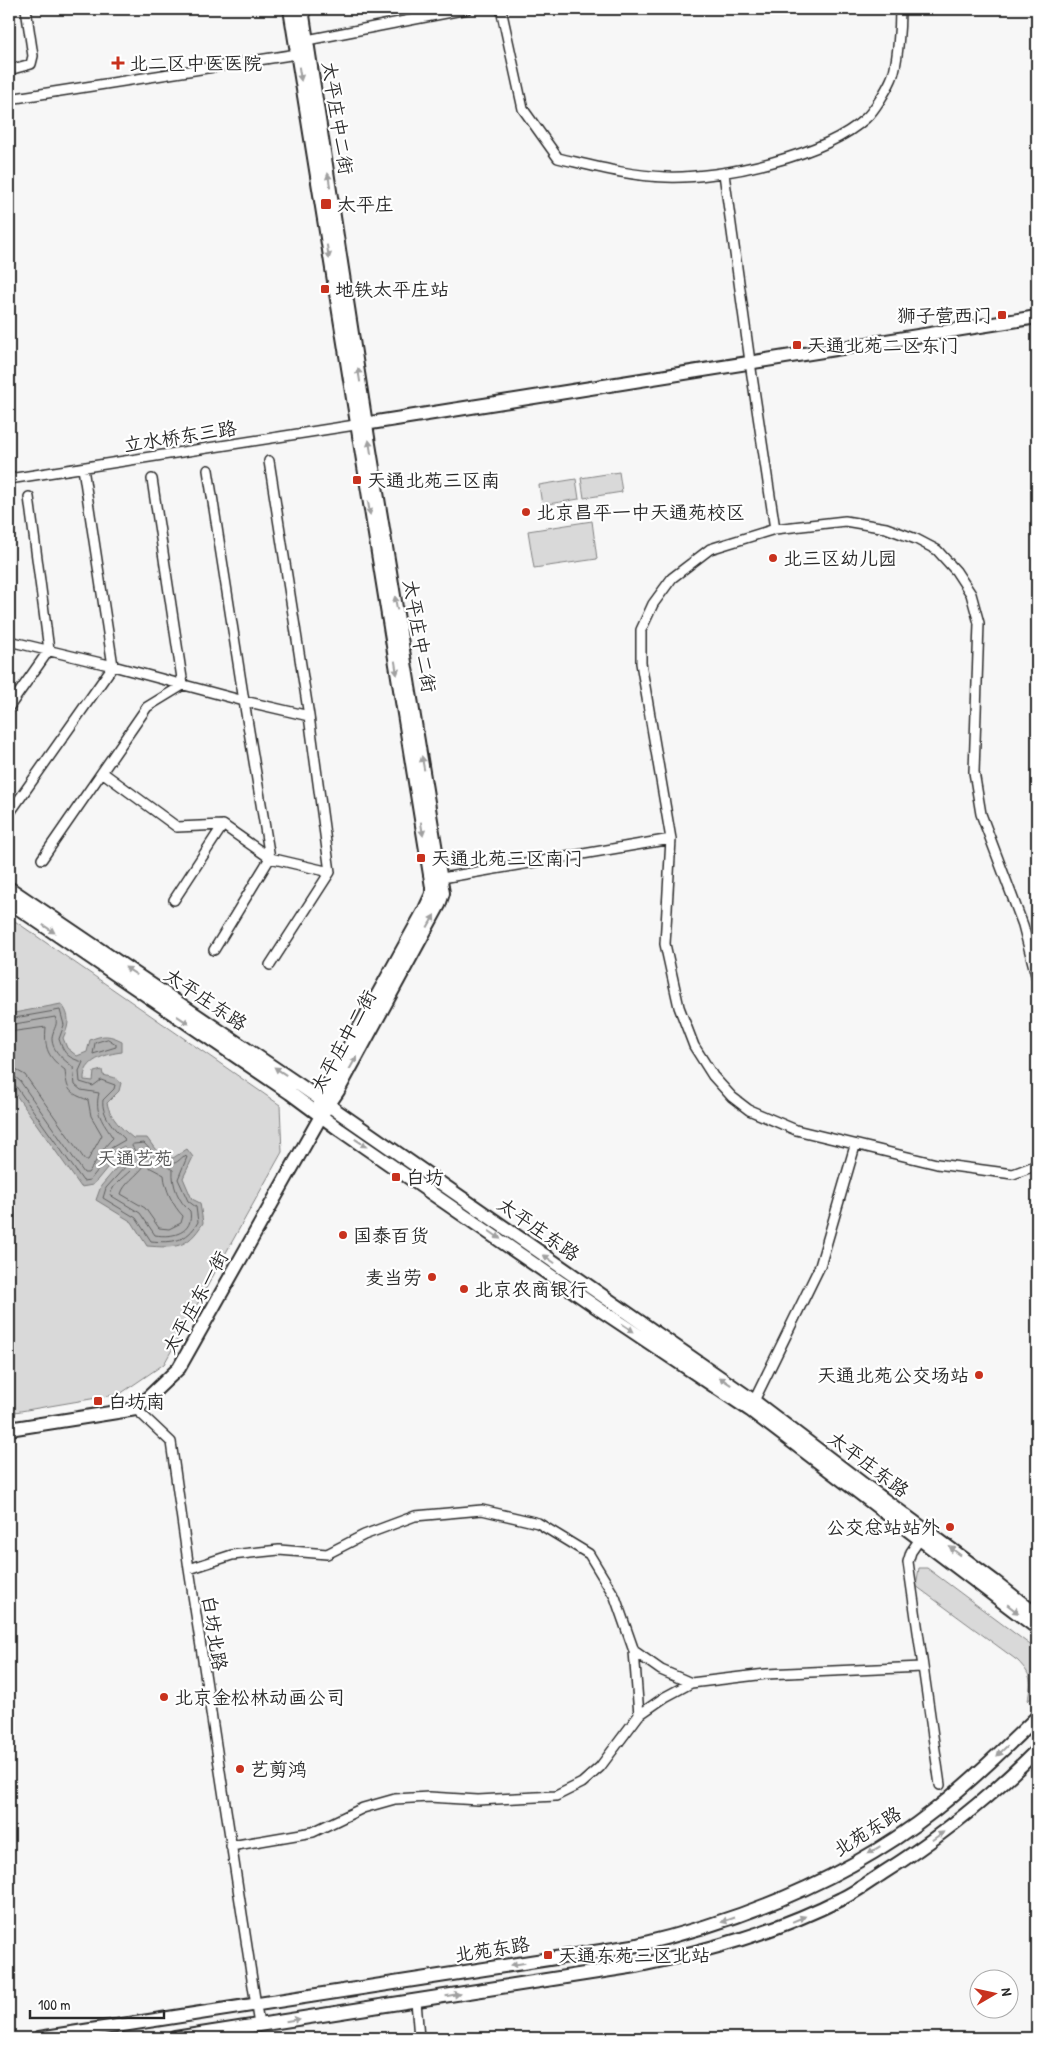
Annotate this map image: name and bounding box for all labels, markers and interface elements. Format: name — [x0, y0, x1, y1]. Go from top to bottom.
place label: 北二区中医医院 — [129, 50, 262, 76]
marker: 北二区中医医院 — [111, 56, 125, 70]
street label: 太平庄中二街 — [316, 60, 360, 176]
one-way arrow — [296, 67, 304, 83]
one-way arrow — [324, 172, 332, 188]
place label: 太平庄 — [337, 191, 394, 217]
marker: 太平庄 — [319, 197, 333, 211]
one-way arrow — [324, 244, 332, 260]
place label: 地铁太平庄站 — [335, 276, 449, 302]
marker: 地铁太平庄站 — [319, 283, 331, 295]
place label: 狮子营西门 — [897, 302, 992, 328]
marker: 狮子营西门 — [996, 309, 1008, 321]
place label: 天通北苑二区东门 — [807, 332, 959, 358]
marker: 天通北苑二区东门 — [791, 339, 803, 351]
one-way arrow — [354, 367, 362, 383]
street label: 立水桥东三路 — [122, 414, 238, 458]
one-way arrow — [366, 439, 374, 455]
place label: 天通北苑三区南 — [367, 467, 500, 493]
marker: 天通北苑三区南 — [351, 474, 363, 486]
place label: 北京昌平一中天通苑校区 — [536, 499, 745, 525]
one-way arrow — [366, 500, 374, 516]
marker: 北京昌平一中天通苑校区 — [520, 506, 532, 518]
place label: 北三区幼儿园 — [783, 545, 897, 571]
marker: 北三区幼儿园 — [767, 552, 779, 564]
street label: 太平庄中二街 — [397, 578, 443, 694]
one-way arrow — [391, 594, 399, 610]
one-way arrow — [392, 661, 400, 677]
one-way arrow — [418, 754, 426, 770]
one-way arrow — [419, 821, 427, 837]
place label: 天通北苑三区南门 — [431, 845, 583, 871]
marker: 天通北苑三区南门 — [415, 852, 427, 864]
one-way arrow — [426, 914, 435, 927]
one-way arrow — [42, 924, 56, 934]
street label: 太平庄东路 — [159, 962, 253, 1036]
one-way arrow — [124, 966, 138, 976]
street label: 太平庄中二街 — [304, 985, 382, 1097]
one-way arrow — [177, 1016, 190, 1025]
one-way arrow — [348, 1057, 357, 1070]
one-way arrow — [273, 1067, 287, 1076]
one-way arrow — [354, 1139, 367, 1148]
park label: 天通艺苑 — [97, 1145, 173, 1171]
place label: 白坊 — [406, 1164, 444, 1190]
marker: 白坊 — [390, 1171, 402, 1183]
street label: 太平庄东路 — [493, 1191, 585, 1267]
place label: 国泰百货 — [353, 1222, 429, 1248]
marker: 国泰百货 — [337, 1229, 349, 1241]
one-way arrow — [488, 1230, 501, 1240]
street label: 太平庄东一街 — [156, 1246, 234, 1358]
one-way arrow — [542, 1254, 555, 1264]
place label: 麦当劳 — [365, 1264, 422, 1290]
marker: 麦当劳 — [426, 1271, 438, 1283]
place label: 北京农商银行 — [474, 1276, 588, 1302]
marker: 北京农商银行 — [458, 1283, 470, 1295]
one-way arrow — [621, 1323, 635, 1333]
place label: 天通北苑公交场站 — [817, 1362, 969, 1388]
marker: 天通北苑公交场站 — [973, 1369, 985, 1381]
one-way arrow — [719, 1376, 732, 1386]
place label: 白坊南 — [108, 1388, 165, 1414]
marker: 白坊南 — [92, 1395, 104, 1407]
street label: 太平庄东路 — [823, 1425, 915, 1503]
place label: 公交总站站外 — [826, 1514, 940, 1540]
marker: 公交总站站外 — [944, 1521, 956, 1533]
one-way arrow — [949, 1546, 962, 1557]
street label: 白坊北路 — [196, 1593, 234, 1673]
one-way arrow — [1006, 1604, 1020, 1614]
place label: 北京金松林动画公司 — [174, 1684, 345, 1710]
marker: 北京金松林动画公司 — [158, 1691, 170, 1703]
one-way arrow — [997, 1745, 1009, 1757]
place label: 艺剪鸿 — [250, 1756, 307, 1782]
marker: 艺剪鸿 — [234, 1763, 246, 1775]
street label: 北苑东路 — [828, 1800, 906, 1862]
one-way arrow — [931, 1831, 945, 1841]
one-way arrow — [868, 1846, 881, 1855]
one-way arrow — [792, 1914, 806, 1922]
one-way arrow — [720, 1916, 735, 1924]
street label: 北苑东路 — [452, 1930, 532, 1968]
place label: 天通东苑三区北站 — [558, 1942, 710, 1968]
marker: 天通东苑三区北站 — [542, 1949, 554, 1961]
one-way arrow — [509, 1960, 525, 1968]
north arrow — [968, 1970, 1018, 2020]
scale bar — [30, 1987, 164, 2019]
text: N — [997, 1987, 1017, 1998]
one-way arrow — [446, 1990, 462, 1998]
text: 100 m — [38, 1994, 71, 2015]
one-way arrow — [285, 2016, 301, 2024]

